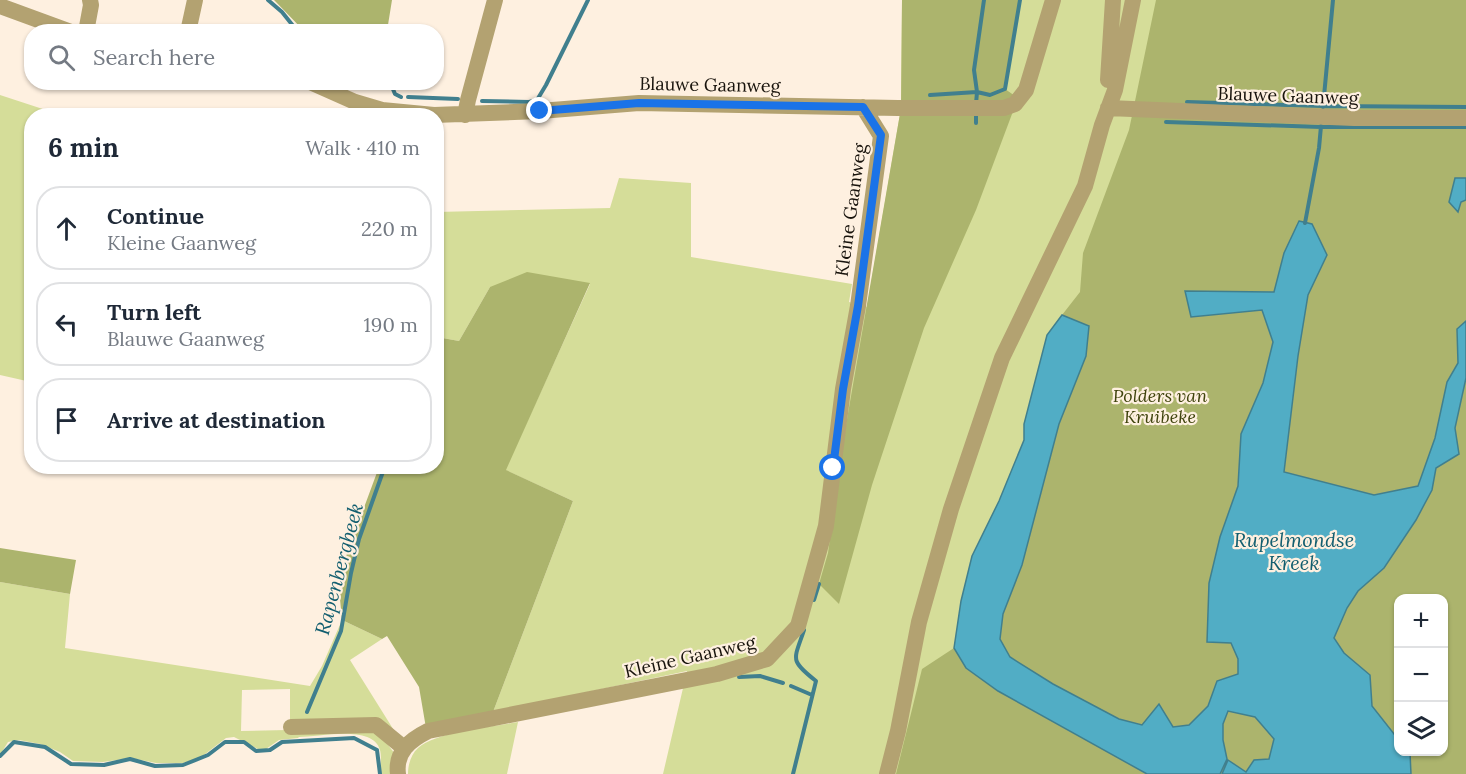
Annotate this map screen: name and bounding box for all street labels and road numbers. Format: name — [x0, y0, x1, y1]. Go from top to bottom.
street label: Blauwe Gaanweg — [639, 72, 782, 97]
street label: Blauwe Gaanweg — [1217, 82, 1360, 109]
street label: Kleine Gaanweg — [830, 141, 871, 278]
street label: Kleine Gaanweg — [622, 630, 759, 683]

